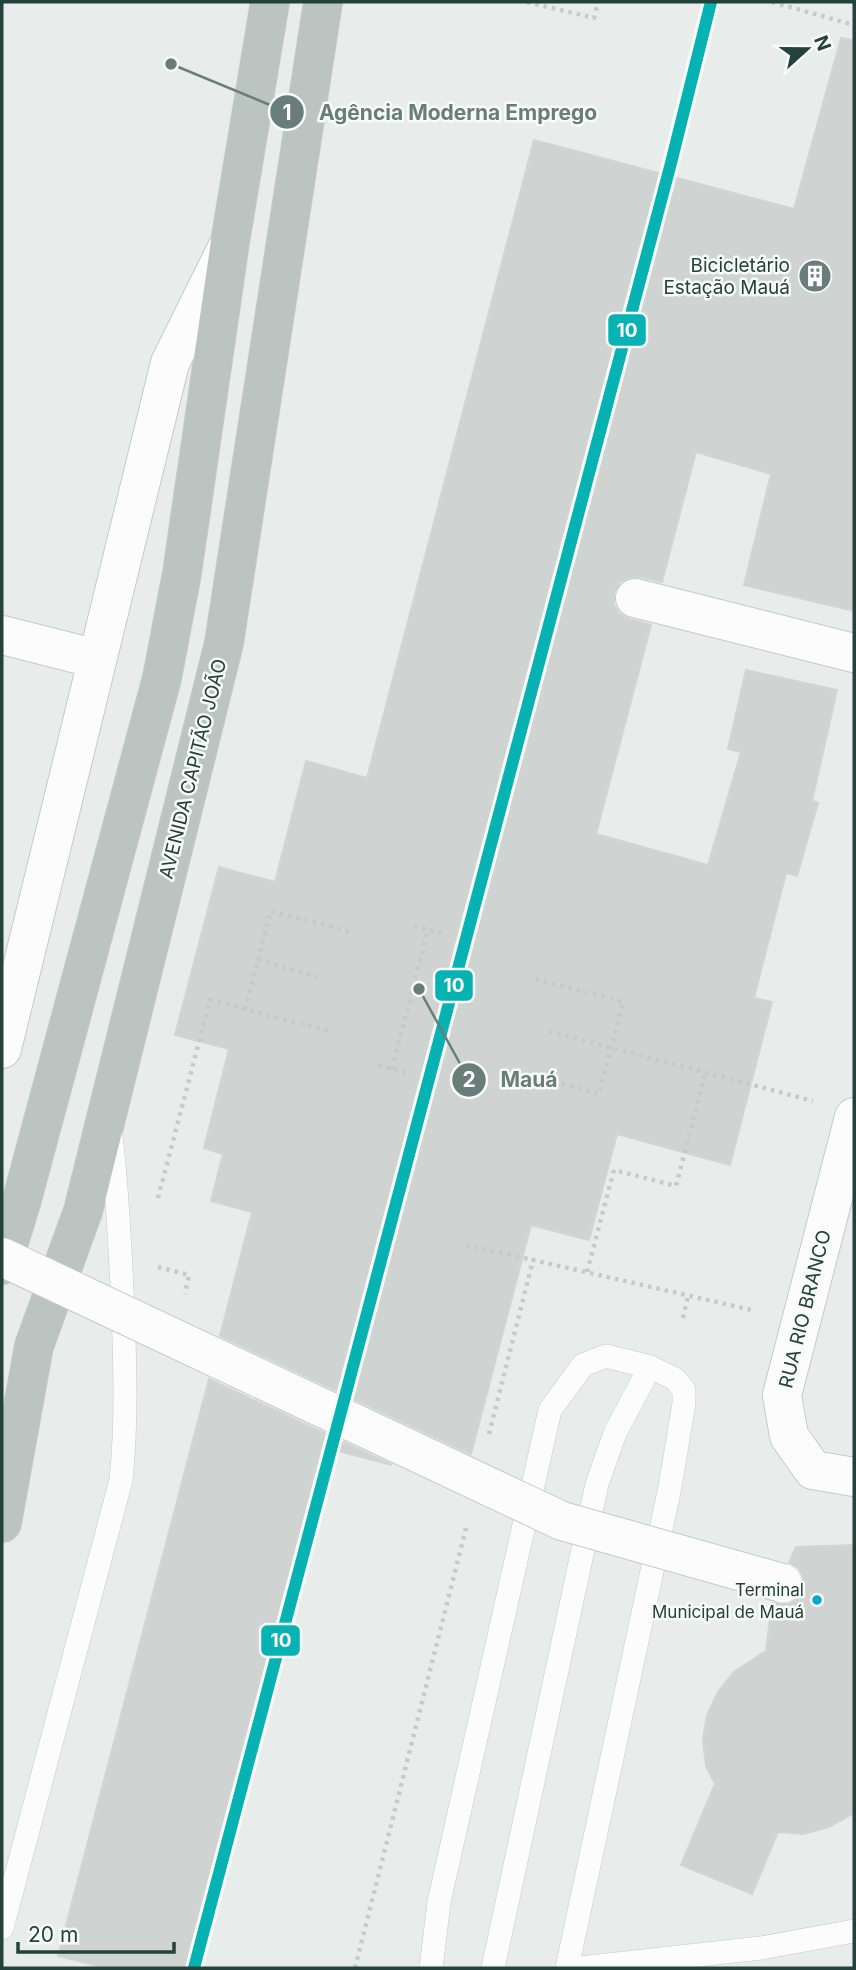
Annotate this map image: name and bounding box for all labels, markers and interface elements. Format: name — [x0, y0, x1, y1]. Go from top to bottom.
north arrow — [772, 14, 842, 84]
text: N — [809, 32, 836, 54]
callout: Agência Moderna Emprego — [269, 91, 611, 133]
text: 1 — [282, 100, 292, 125]
text: Agência Moderna Emprego — [319, 100, 597, 125]
place label: Bicicletário Estação Mauá — [663, 254, 790, 299]
building icon: Bicicletário Estação Mauá — [796, 257, 834, 295]
line badge: 10 — [607, 313, 647, 347]
text: 10 — [616, 319, 638, 342]
street label: AVENIDA CAPITÃO JOÃO — [155, 657, 231, 881]
line badge: 10 — [434, 969, 474, 1002]
text: 10 — [443, 974, 465, 997]
callout: Mauá — [452, 1059, 572, 1101]
text: 2 — [462, 1067, 476, 1092]
text: Mauá — [500, 1067, 558, 1092]
street label: RUA RIO BRANCO — [774, 1228, 836, 1390]
place label: Terminal Municipal de Mauá — [652, 1580, 804, 1622]
marker: Terminal Municipal de Mauá — [810, 1593, 824, 1607]
line badge: 10 — [260, 1624, 301, 1657]
text: 10 — [270, 1629, 292, 1652]
scale bar — [18, 1910, 173, 1954]
text: 20 m — [28, 1922, 78, 1947]

